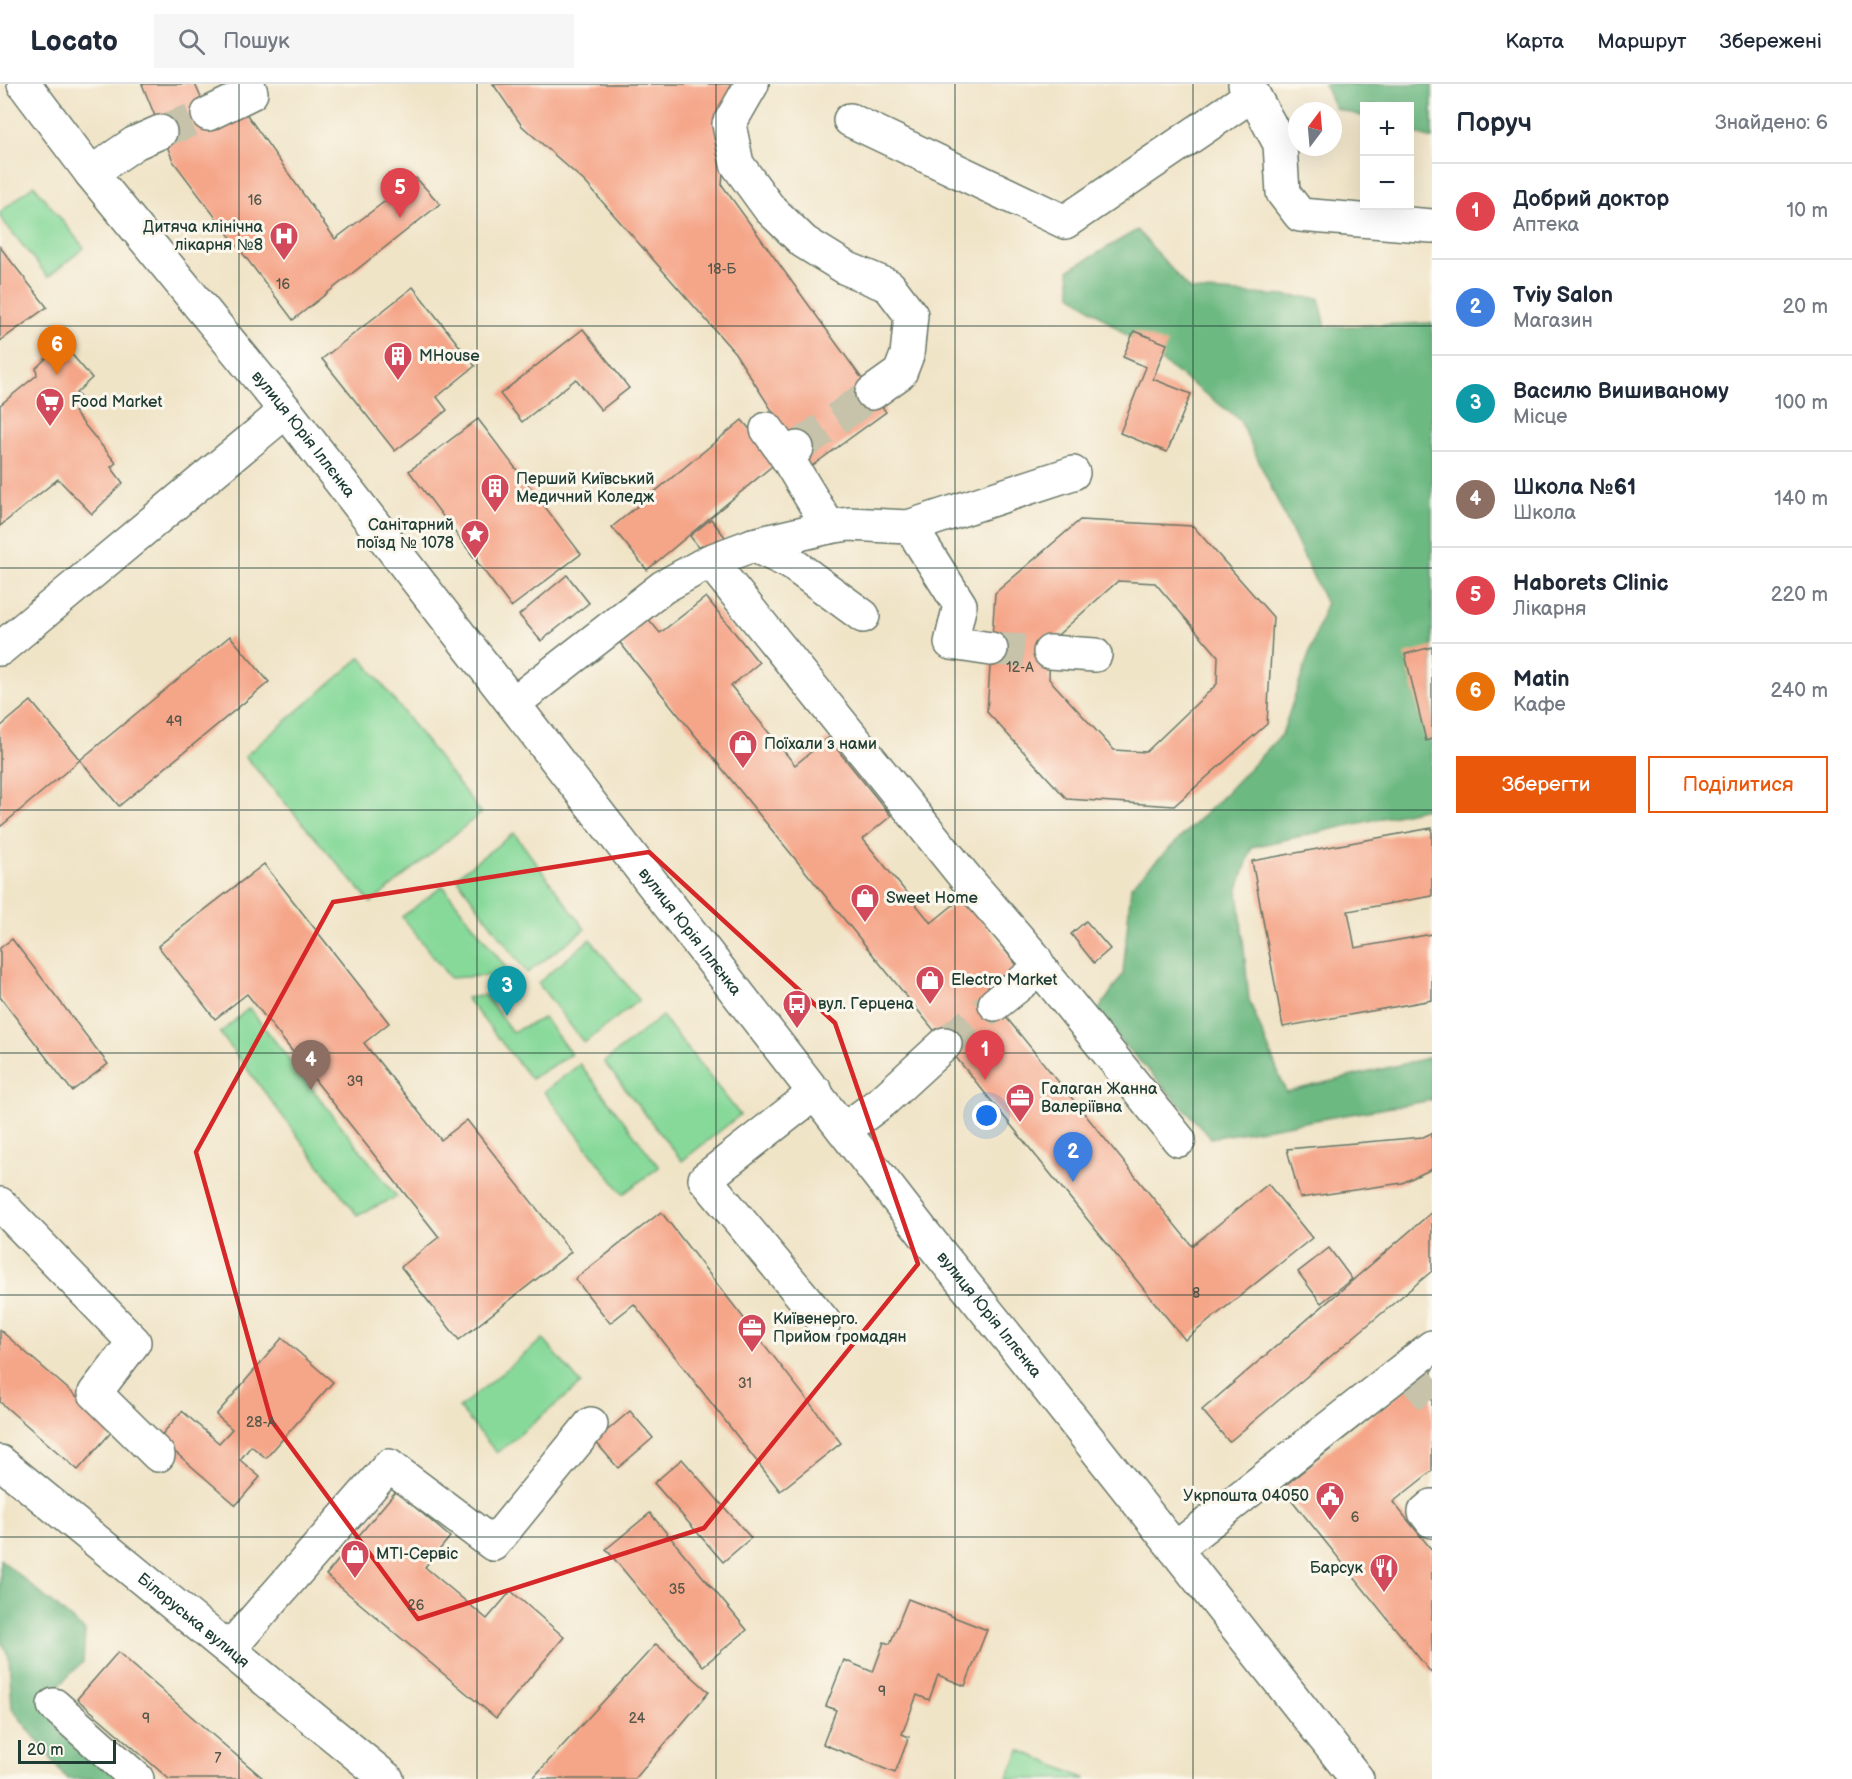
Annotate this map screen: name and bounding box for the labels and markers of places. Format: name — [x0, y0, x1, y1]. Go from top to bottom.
pin: 5 — [380, 168, 420, 218]
place label: Дитяча клінічна лікарня №8 — [143, 218, 264, 255]
hospital icon: Дитяча клінічна лікарня №8 — [268, 220, 300, 262]
pin: 6 — [38, 326, 76, 375]
building icon: MHouse — [382, 340, 414, 382]
place label: MHouse — [419, 347, 480, 366]
supermarket icon: Food Market — [34, 386, 66, 428]
place label: Food Market — [71, 393, 162, 412]
place label: Перший Київський Медичний Коледж — [516, 470, 655, 507]
building icon: Перший Київський Медичний Коледж — [479, 472, 511, 514]
place label: Санітарний поїзд № 1078 — [357, 516, 454, 553]
place icon: Санітарний поїзд № 1078 — [459, 518, 491, 560]
shop icon: Поїхали з нами — [727, 728, 759, 770]
place label: Поїхали з нами — [764, 735, 877, 754]
shop icon: Sweet Home — [849, 882, 881, 924]
place label: Sweet Home — [886, 889, 979, 908]
shop icon: Electro Market — [914, 964, 946, 1006]
pin: 3 — [488, 966, 526, 1016]
place label: Electro Market — [951, 971, 1057, 990]
bus stop icon: вул. Герцена — [781, 988, 813, 1030]
place label: вул. Герцена — [818, 995, 914, 1014]
pin: 1 — [966, 1030, 1004, 1080]
pin: 4 — [292, 1040, 330, 1090]
place label: Галаган Жанна Валеріївна — [1041, 1080, 1158, 1117]
office icon: Галаган Жанна Валеріївна — [1004, 1082, 1036, 1124]
pin: 2 — [1054, 1132, 1092, 1182]
place label: Київенерго. Прийом громадян — [773, 1310, 907, 1347]
office icon: Київенерго. Прийом громадян — [736, 1312, 768, 1354]
public building icon: Укрпошта 04050 — [1314, 1480, 1346, 1522]
place label: Укрпошта 04050 — [1183, 1487, 1309, 1506]
shop icon: МТІ-Сервіс — [339, 1538, 371, 1580]
place label: МТІ-Сервіс — [376, 1545, 458, 1564]
restaurant icon: Барсук — [1368, 1552, 1400, 1594]
place label: Барсук — [1310, 1559, 1363, 1578]

